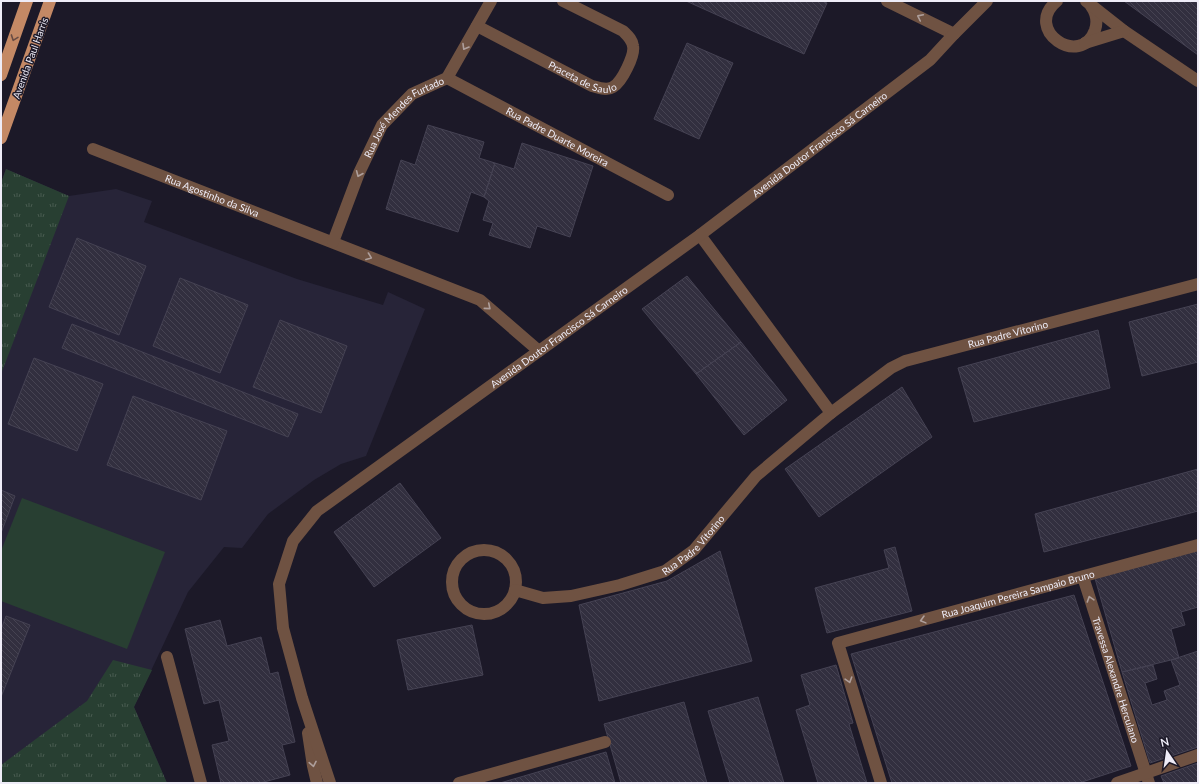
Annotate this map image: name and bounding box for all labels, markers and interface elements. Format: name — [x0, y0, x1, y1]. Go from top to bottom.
one-way arrow — [917, 14, 925, 22]
street label: Avenida Paul Harris — [10, 16, 50, 100]
one-way arrow — [11, 34, 19, 41]
one-way arrow — [462, 43, 469, 50]
street label: Praceta de Saulo — [546, 58, 619, 95]
street label: Rua José Mendes Furtado — [361, 74, 446, 160]
street label: Avenida Doutor Francisco Sá Carneiro — [750, 89, 889, 199]
street label: Rua Padre Duarte Moreira — [504, 104, 611, 169]
one-way arrow — [356, 170, 364, 178]
street label: Rua Agostinho da Silva — [164, 172, 261, 219]
one-way arrow — [365, 252, 372, 260]
street label: Avenida Doutor Francisco Sá Carneiro — [488, 283, 630, 390]
one-way arrow — [483, 302, 491, 310]
street label: Rua Padre Vitorino — [967, 318, 1049, 350]
street label: Rua Padre Vitorino — [659, 512, 727, 577]
street label: Rua Joaquim Pereira Sampaio Bruno — [940, 567, 1096, 621]
one-way arrow — [1086, 596, 1095, 603]
one-way arrow — [920, 615, 927, 624]
street label: Travessa Alexandre Herculano — [1090, 615, 1142, 745]
one-way arrow — [844, 677, 853, 684]
north arrow — [1147, 732, 1187, 772]
text: N — [1159, 734, 1170, 749]
one-way arrow — [308, 761, 316, 767]

